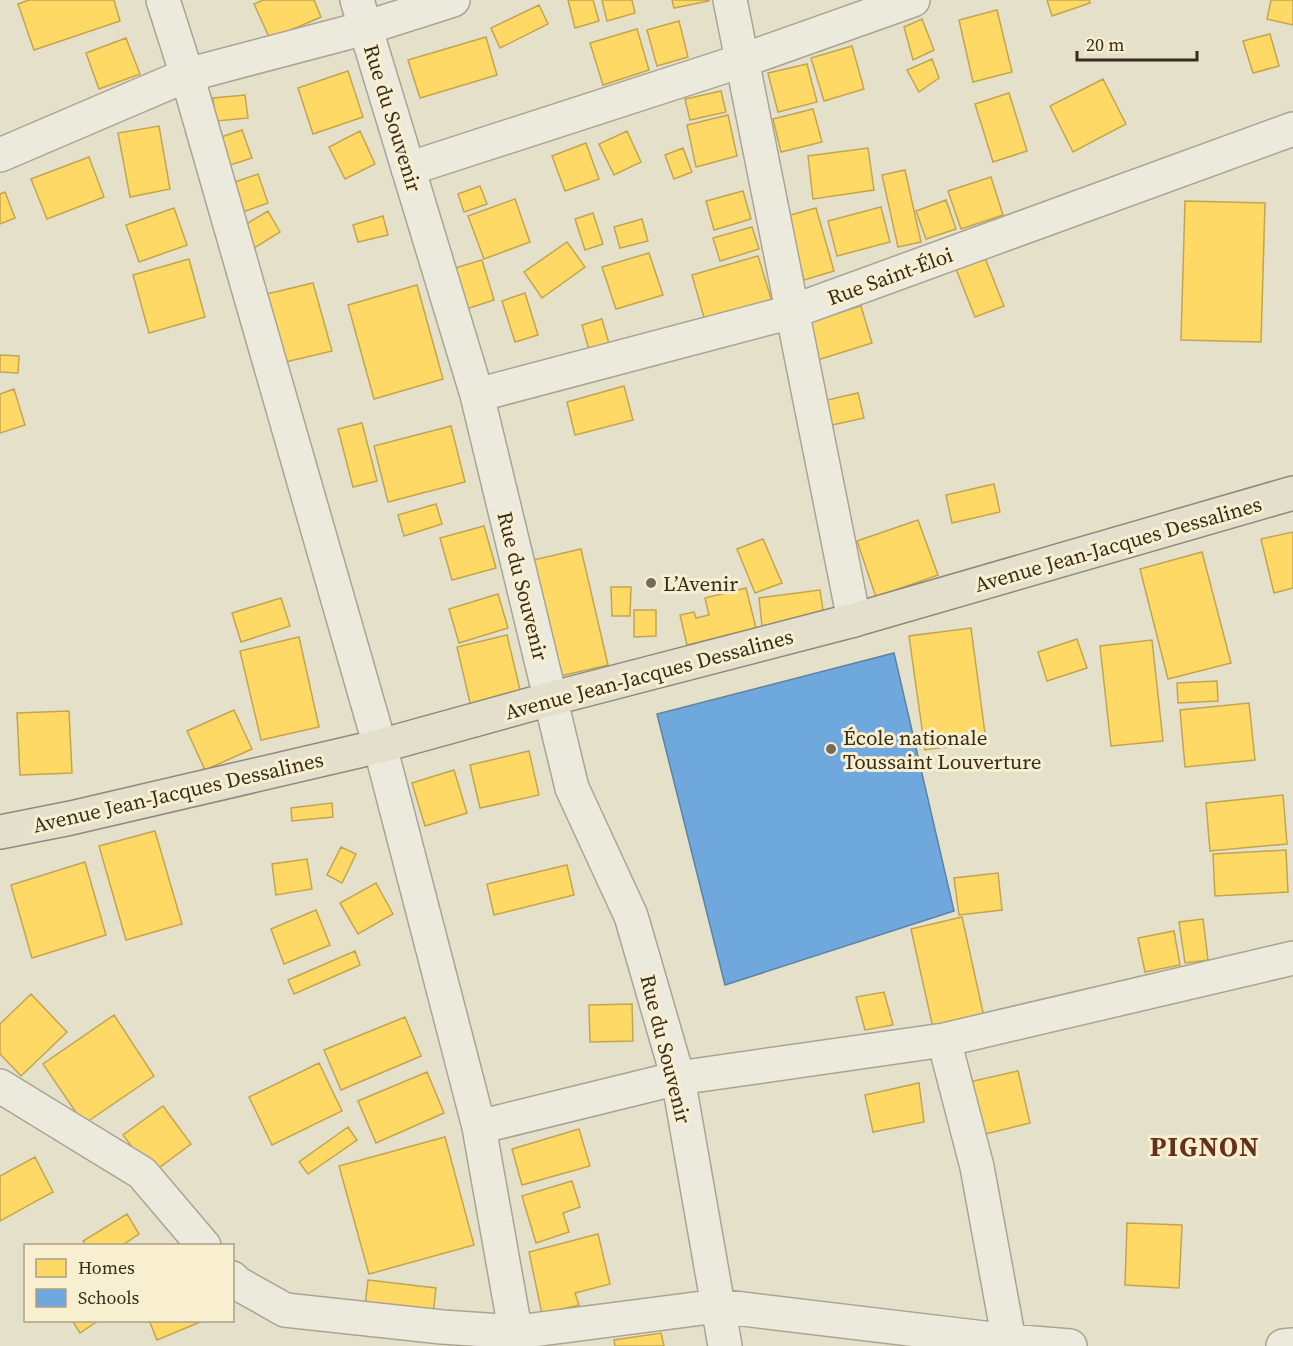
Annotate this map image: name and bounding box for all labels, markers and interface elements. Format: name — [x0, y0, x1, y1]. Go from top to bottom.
scale bar — [1077, 24, 1197, 62]
text: 20 m — [1086, 32, 1124, 57]
street label: Rue du Souvenir — [357, 41, 429, 195]
street label: Rue Saint-Éloi — [823, 240, 957, 312]
street label: Avenue Jean-Jacques Dessalines — [971, 489, 1265, 599]
street label: Rue du Souvenir — [490, 508, 556, 664]
place label: L’Avenir — [663, 569, 738, 598]
marker: L’Avenir — [644, 576, 658, 590]
street label: Avenue Jean-Jacques Dessalines — [502, 621, 796, 727]
place label: École nationale Toussaint Louverture — [843, 723, 1042, 776]
marker: École nationale Toussaint Louverture — [824, 742, 838, 756]
street label: Avenue Jean-Jacques Dessalines — [30, 744, 326, 840]
street label: Rue du Souvenir — [633, 971, 699, 1127]
district label: PIGNON — [1150, 1128, 1260, 1165]
legend — [24, 1244, 234, 1322]
text: Homes — [78, 1255, 135, 1280]
text: Schools — [78, 1285, 140, 1310]

